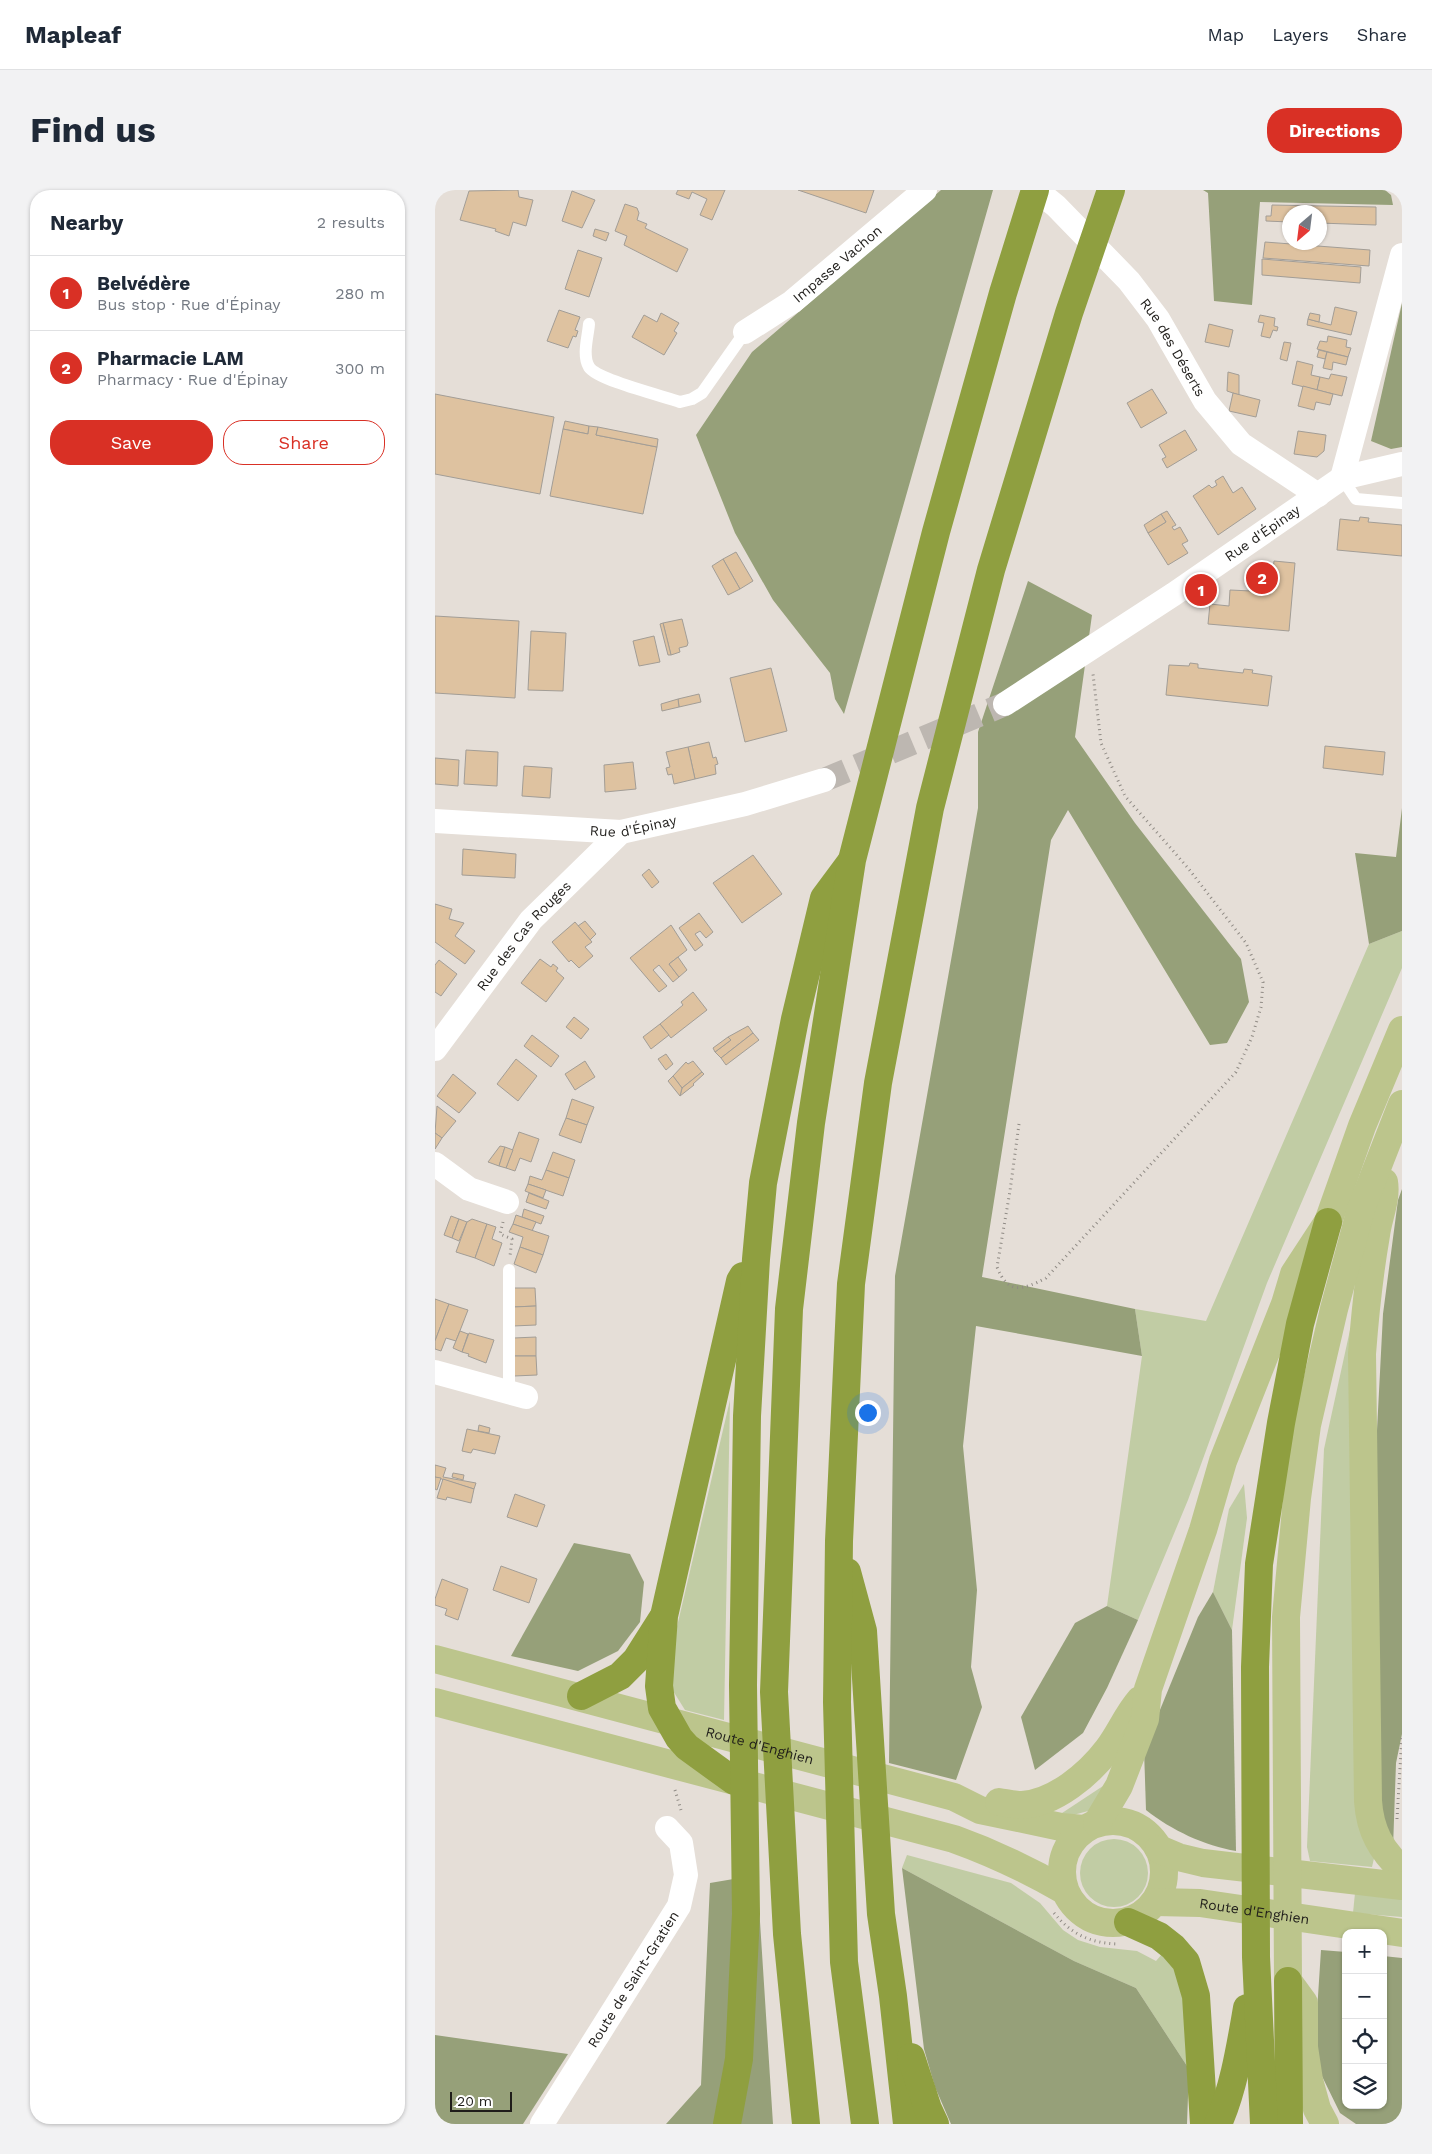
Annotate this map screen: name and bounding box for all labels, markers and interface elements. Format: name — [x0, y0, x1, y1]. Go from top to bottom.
text: Mapleaf — [25, 21, 121, 49]
text: Map — [1207, 24, 1244, 45]
text: Layers — [1272, 24, 1329, 45]
text: Share — [1357, 24, 1407, 45]
button: Directions — [1267, 108, 1402, 153]
text: Find us — [30, 109, 156, 151]
north arrow — [1282, 205, 1327, 250]
text: Nearby — [50, 210, 123, 235]
text: 2 results — [317, 213, 385, 232]
street label: Impasse Vachon — [790, 222, 885, 306]
text: Belvédère — [97, 272, 190, 295]
text: 1 — [63, 284, 69, 303]
text: 280 m — [335, 284, 385, 303]
text: Bus stop · Rue d'Épinay — [97, 295, 281, 314]
street label: Rue des Déserts — [1137, 295, 1209, 399]
text: Pharmacie LAM — [97, 347, 244, 370]
text: 2 — [61, 359, 71, 378]
text: 300 m — [335, 359, 385, 378]
text: Pharmacy · Rue d'Épinay — [97, 370, 288, 389]
button: Save — [50, 420, 213, 465]
button: Share — [223, 420, 385, 465]
street label: Rue d'Épinay — [1222, 501, 1304, 564]
pin: 2 — [1246, 559, 1278, 597]
pin: 1 — [1185, 571, 1217, 609]
street label: Rue d'Épinay — [589, 812, 679, 840]
street label: Rue des Cas Rouges — [473, 878, 574, 994]
your location — [855, 1400, 881, 1426]
street label: Route d'Enghien — [704, 1723, 815, 1767]
street label: Route d'Enghien — [1198, 1895, 1311, 1927]
street label: Route de Saint-Gratien — [584, 1908, 682, 2050]
map controls — [1342, 1929, 1387, 2109]
button: + — [1342, 1929, 1387, 1974]
button: − — [1342, 1974, 1387, 2019]
button: locate — [1342, 2019, 1387, 2064]
button: layers — [1342, 2064, 1387, 2109]
scale bar — [450, 2089, 513, 2112]
text: 20 m — [457, 2093, 492, 2109]

